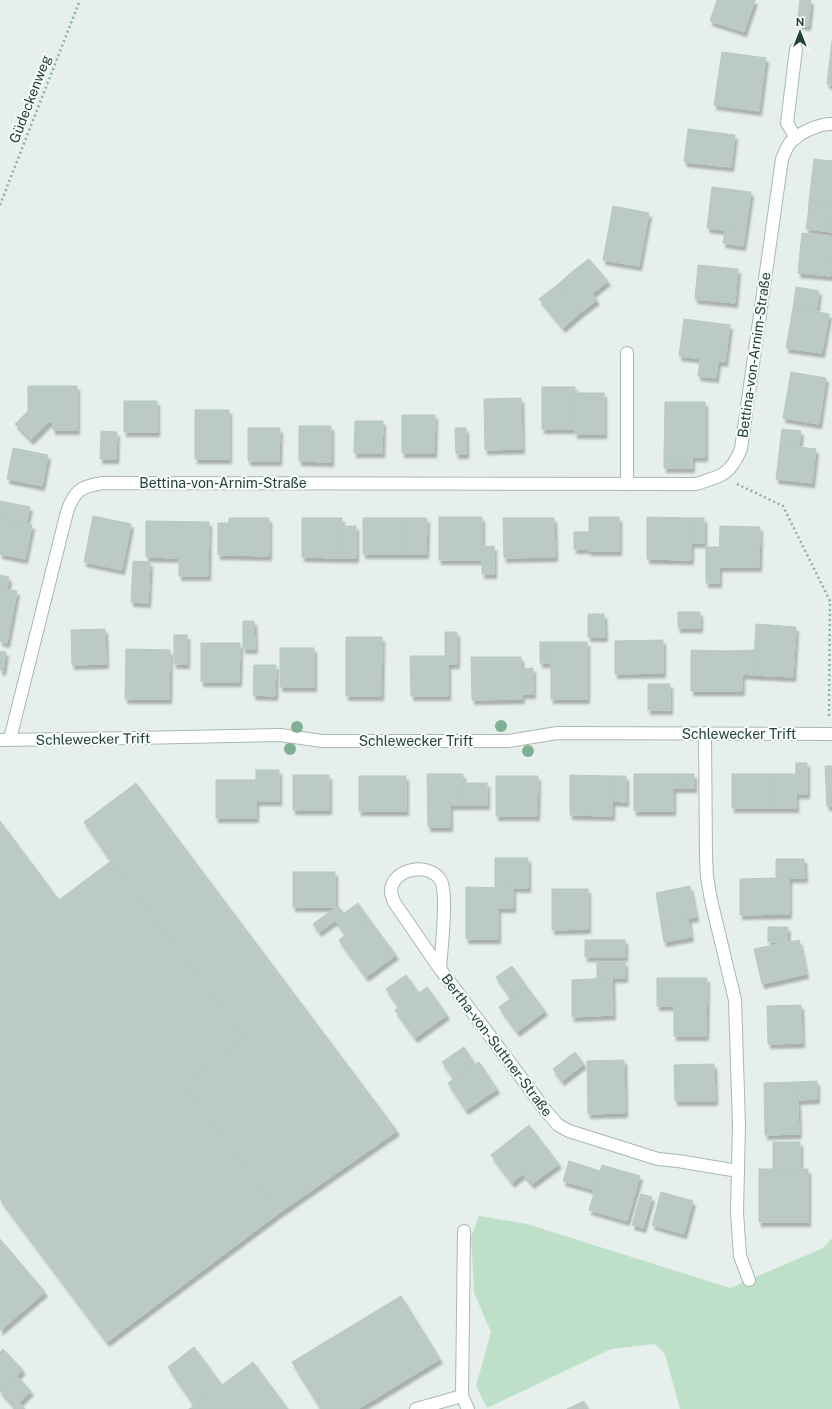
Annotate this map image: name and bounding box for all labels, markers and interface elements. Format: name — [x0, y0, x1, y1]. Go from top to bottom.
north arrow — [780, 12, 820, 52]
text: N — [796, 16, 804, 28]
street label: Güdeckenweg — [6, 53, 54, 145]
street label: Bettina-von-Arnim-Straße — [734, 271, 774, 439]
street label: Bettina-von-Arnim-Straße — [139, 475, 307, 491]
street label: Schlewecker Trift — [682, 726, 796, 742]
street label: Schlewecker Trift — [36, 730, 150, 748]
street label: Schlewecker Trift — [359, 733, 473, 749]
street label: Bertha-von-Suttner-Straße — [438, 971, 556, 1119]

